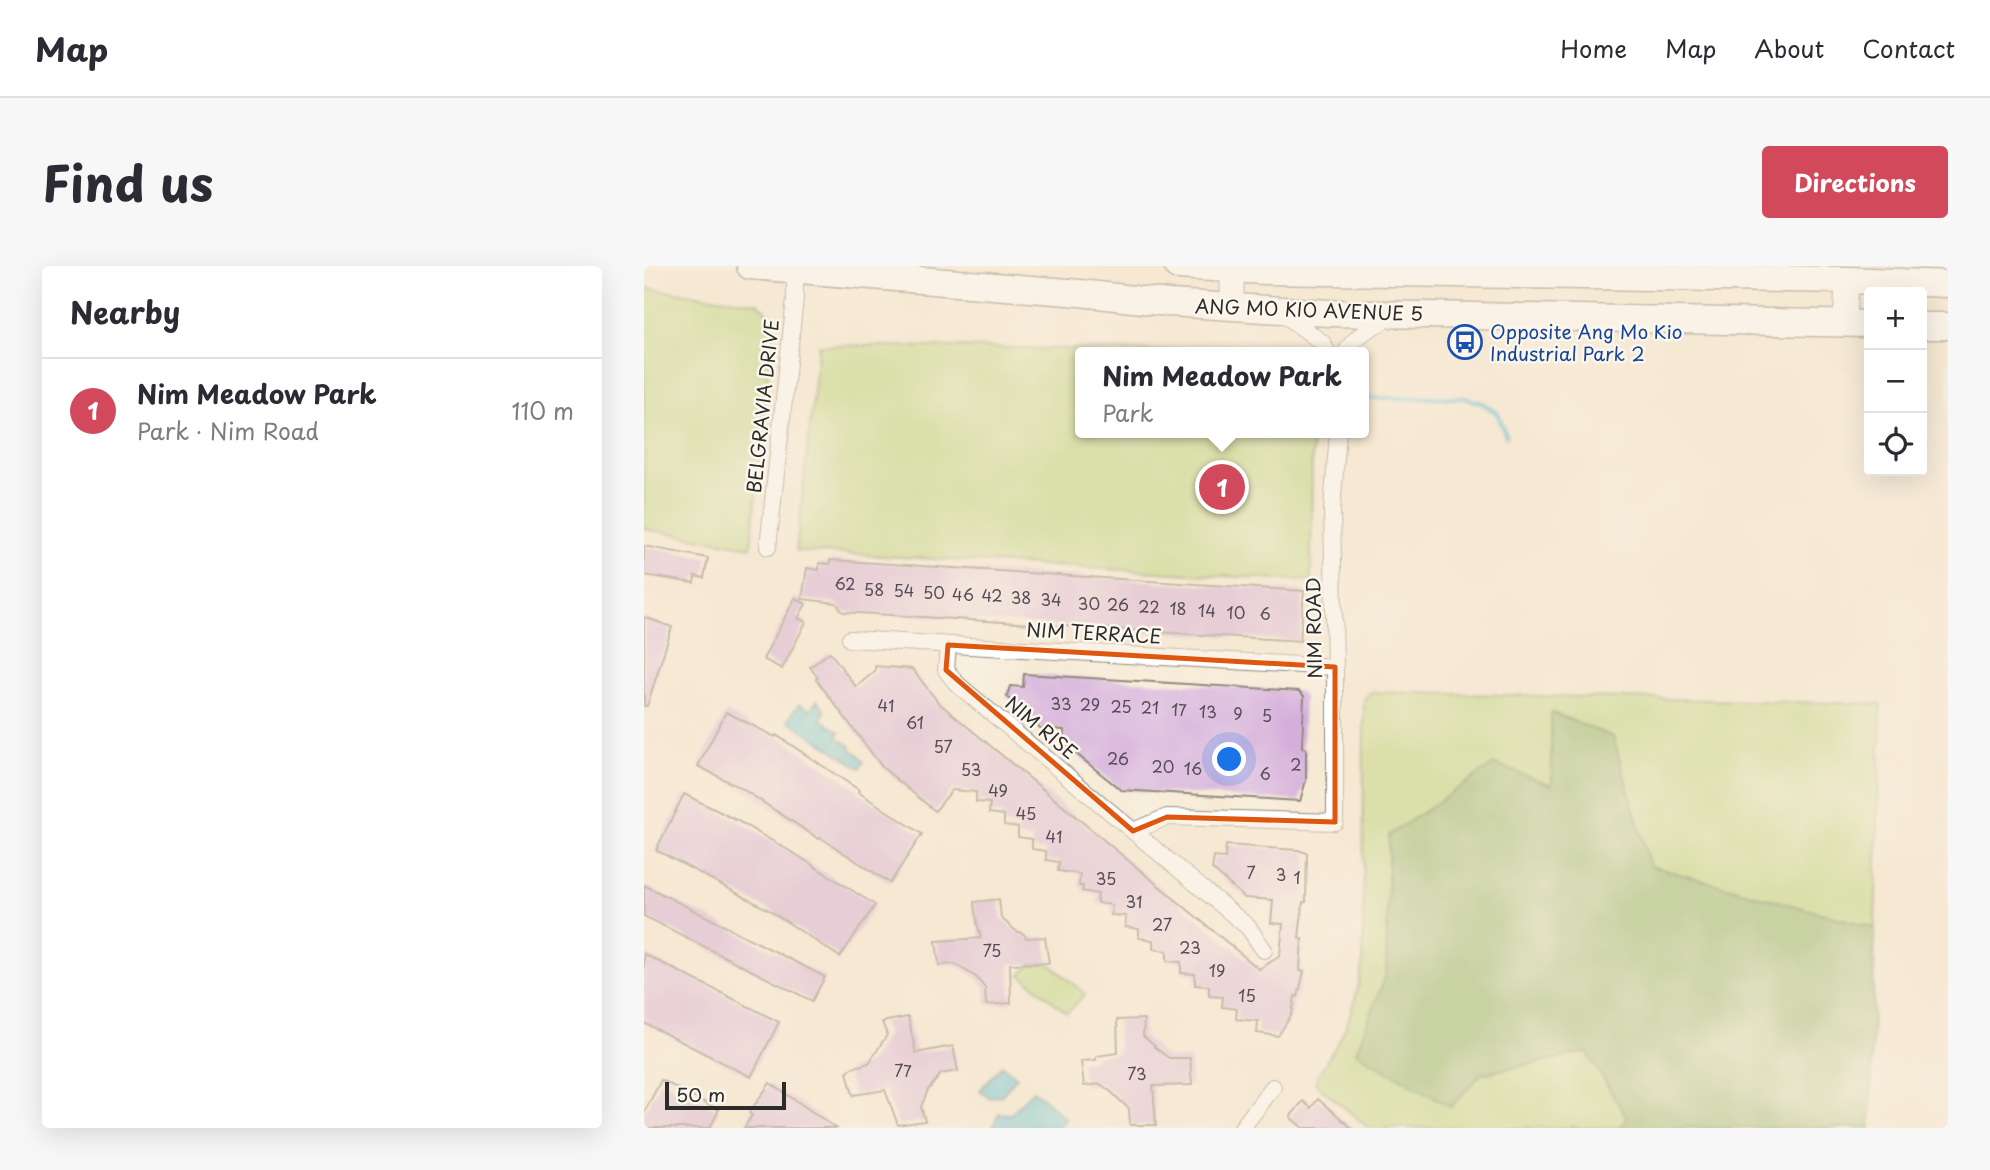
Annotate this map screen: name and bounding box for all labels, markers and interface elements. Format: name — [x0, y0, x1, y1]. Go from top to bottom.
text: Map — [35, 23, 108, 73]
text: Home — [1560, 30, 1627, 66]
text: Map — [1665, 30, 1716, 66]
text: About — [1754, 30, 1824, 66]
text: Contact — [1862, 30, 1955, 66]
text: Find us — [42, 145, 213, 219]
button: Directions — [1762, 146, 1948, 218]
map controls — [1864, 287, 1927, 476]
button: + — [1864, 287, 1927, 350]
text: Nearby — [70, 289, 180, 334]
street label: ANG MO KIO AVENUE 5 — [1195, 291, 1423, 327]
place label: Opposite Ang Mo Kio Industrial Park 2 — [1490, 317, 1683, 367]
street label: BELGRAVIA DRIVE — [739, 318, 785, 494]
bus stop icon: Opposite Ang Mo Kio Industrial Park 2 — [1446, 323, 1484, 361]
popup — [1075, 347, 1369, 438]
button: − — [1864, 350, 1927, 413]
text: Nim Meadow Park — [1102, 356, 1342, 395]
text: Nim Meadow Park — [137, 374, 377, 413]
text: 1 — [88, 393, 99, 428]
text: 110 m — [512, 393, 574, 428]
text: Park — [1102, 395, 1154, 430]
text: Park · Nim Road — [137, 413, 319, 448]
button: locate — [1864, 413, 1927, 476]
pin: 1 — [1199, 461, 1245, 513]
house number: 62 — [834, 571, 856, 595]
house number: 58 — [864, 577, 884, 601]
street label: NIM ROAD — [1298, 577, 1328, 679]
house number: 54 — [894, 578, 914, 602]
house number: 50 — [923, 580, 945, 604]
house number: 46 — [952, 582, 974, 606]
house number: 42 — [981, 583, 1003, 607]
house number: 38 — [1011, 585, 1031, 609]
house number: 34 — [1040, 587, 1062, 611]
house number: 30 — [1078, 591, 1100, 615]
house number: 26 — [1107, 592, 1129, 616]
house number: 22 — [1138, 594, 1160, 618]
house number: 18 — [1169, 596, 1187, 620]
house number: 14 — [1198, 598, 1216, 622]
house number: 10 — [1227, 600, 1245, 624]
house number: 6 — [1259, 601, 1271, 625]
street label: NIM TERRACE — [1026, 614, 1162, 650]
street label: NIM RISE — [1000, 689, 1084, 765]
house number: 33 — [1050, 691, 1072, 715]
house number: 29 — [1080, 692, 1100, 716]
house number: 41 — [878, 693, 894, 717]
house number: 25 — [1110, 694, 1132, 718]
house number: 21 — [1141, 695, 1159, 719]
house number: 17 — [1171, 697, 1187, 721]
house number: 13 — [1199, 699, 1217, 723]
house number: 9 — [1233, 701, 1243, 725]
house number: 5 — [1262, 703, 1272, 727]
house number: 61 — [906, 710, 924, 734]
house number: 57 — [933, 734, 953, 758]
your location — [1212, 742, 1246, 776]
house number: 26 — [1107, 746, 1129, 770]
house number: 2 — [1290, 752, 1302, 776]
house number: 20 — [1152, 754, 1174, 778]
house number: 16 — [1184, 756, 1202, 780]
house number: 53 — [961, 757, 981, 781]
house number: 6 — [1259, 761, 1271, 785]
house number: 49 — [988, 778, 1008, 802]
house number: 45 — [1016, 801, 1036, 825]
house number: 41 — [1046, 824, 1062, 848]
house number: 7 — [1246, 860, 1256, 884]
house number: 3 — [1276, 862, 1286, 886]
house number: 1 — [1293, 865, 1301, 889]
house number: 35 — [1096, 866, 1116, 890]
house number: 31 — [1126, 889, 1142, 913]
house number: 27 — [1152, 912, 1172, 936]
house number: 23 — [1179, 935, 1201, 959]
house number: 75 — [983, 938, 1001, 962]
house number: 19 — [1209, 958, 1225, 982]
house number: 15 — [1238, 983, 1256, 1007]
house number: 77 — [894, 1058, 912, 1082]
house number: 73 — [1127, 1061, 1147, 1085]
scale bar — [665, 1079, 786, 1111]
text: 50 m — [676, 1080, 725, 1108]

